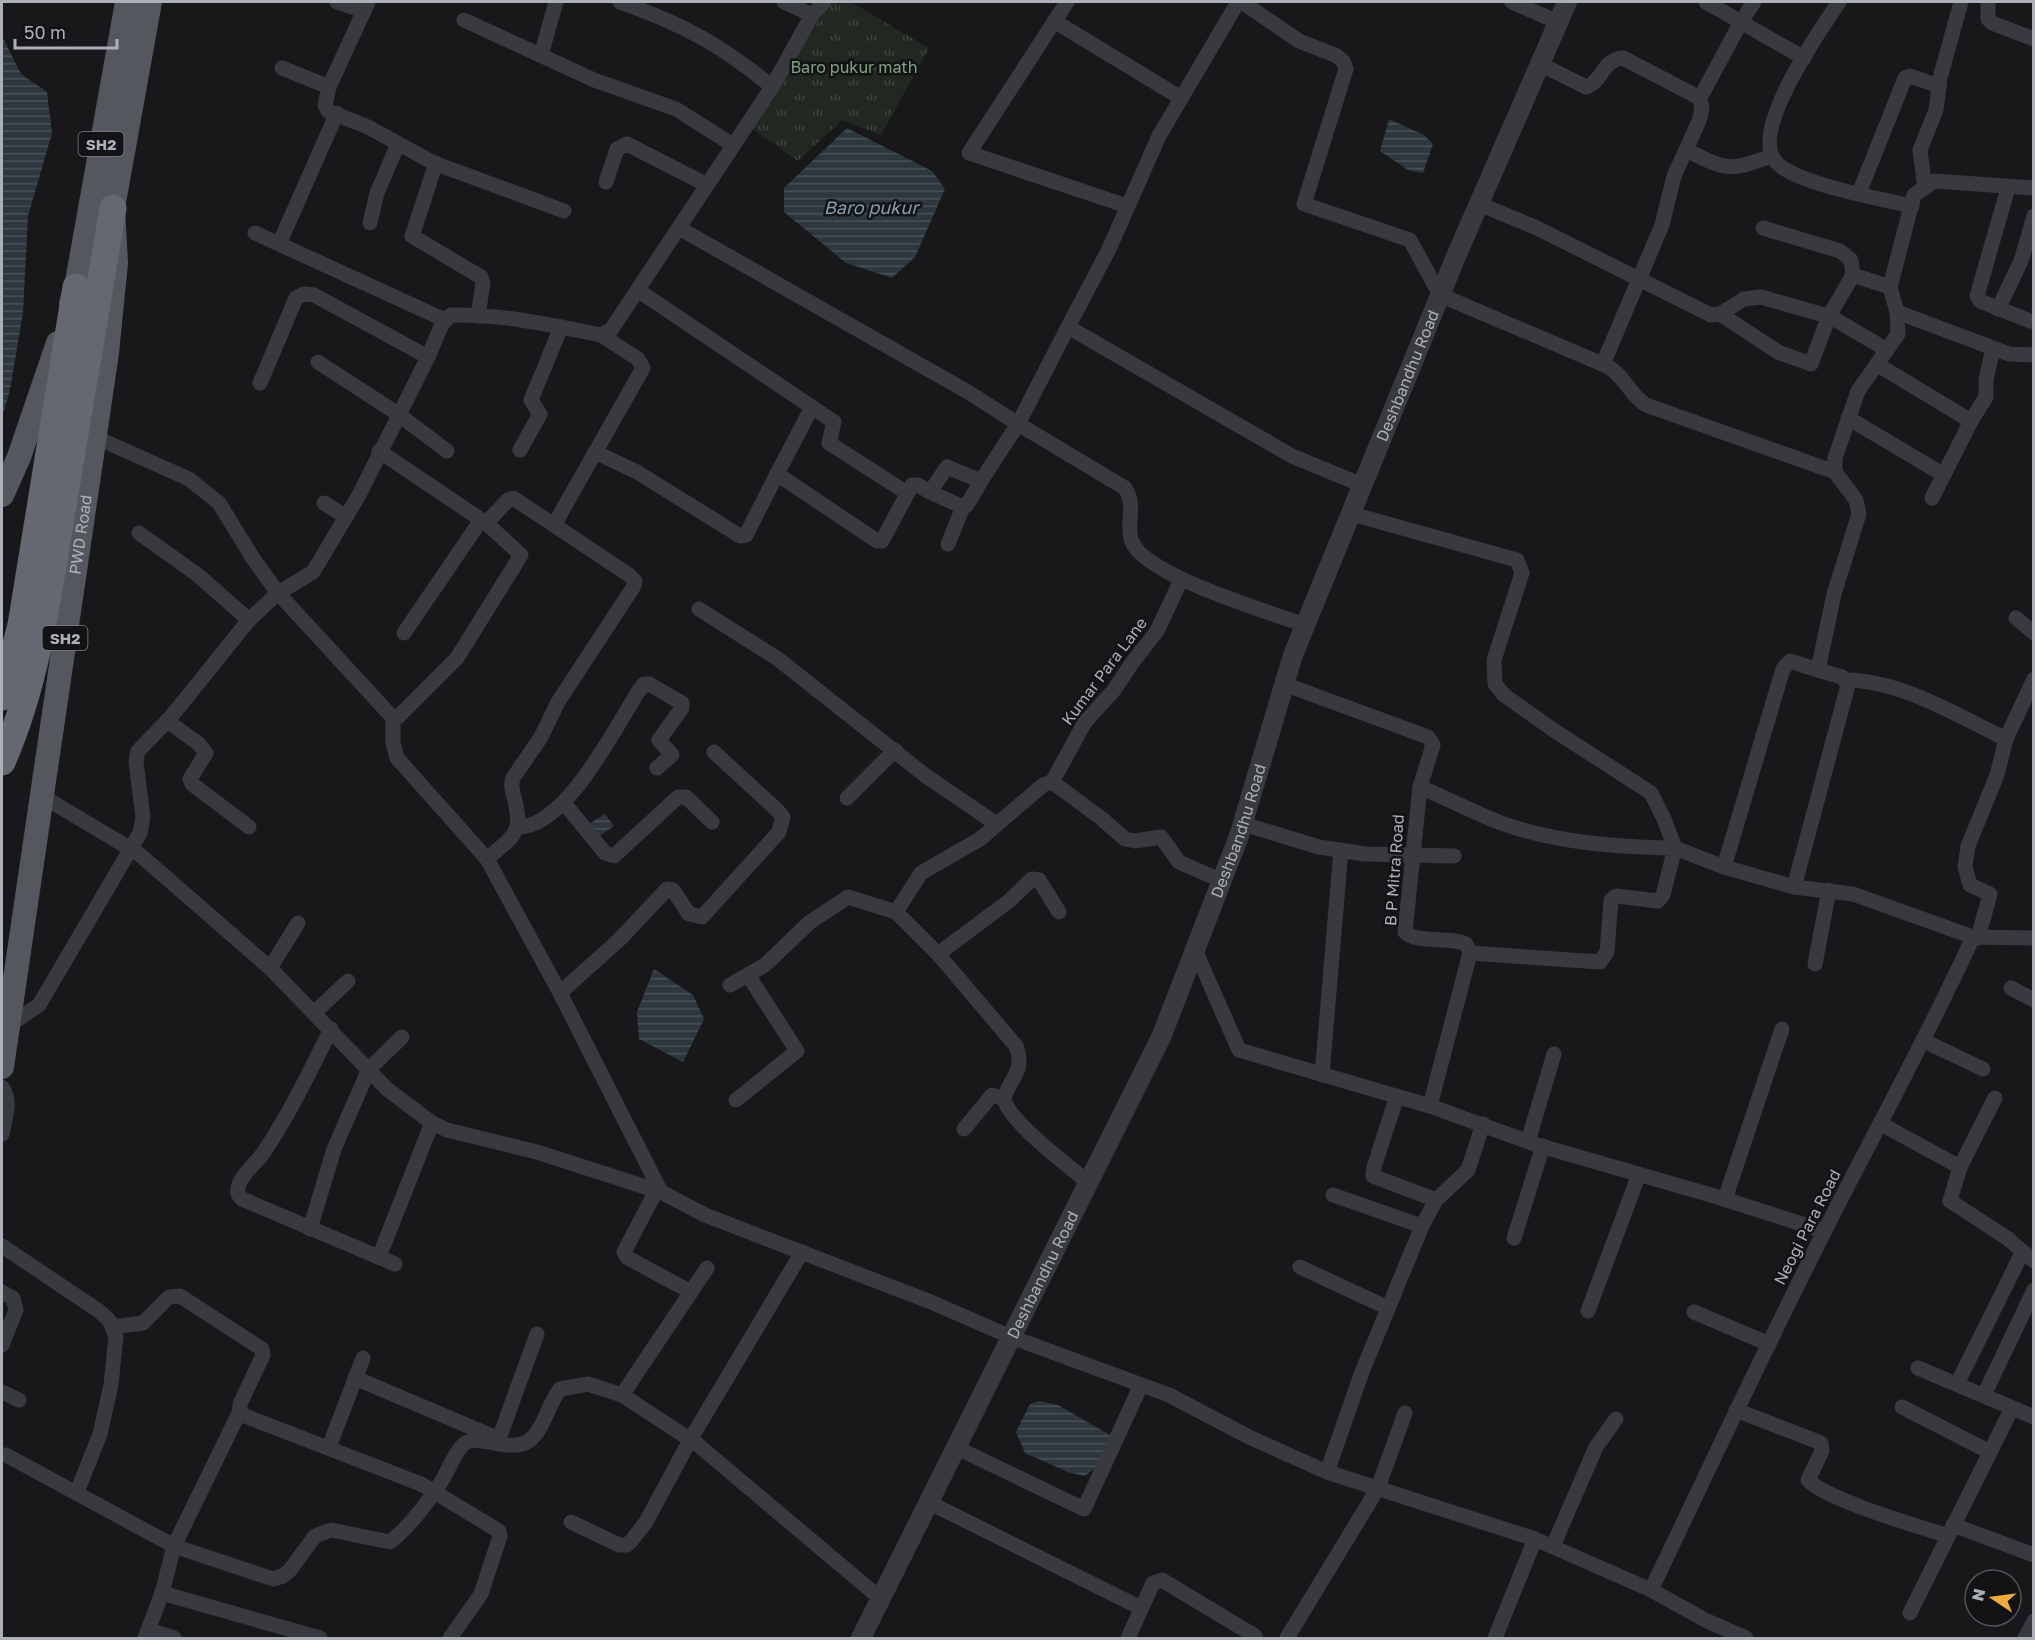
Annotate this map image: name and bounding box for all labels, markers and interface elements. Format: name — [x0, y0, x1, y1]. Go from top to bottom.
scale bar — [15, 12, 117, 50]
text: 50 m — [24, 21, 66, 43]
park label: Baro pukur math — [790, 57, 918, 77]
road number: SH2 — [78, 132, 124, 156]
water label: Baro pukur — [824, 196, 921, 218]
street label: Deshbandhu Road — [1371, 307, 1443, 444]
street label: PWD Road — [65, 494, 96, 576]
street label: Kumar Para Lane — [1057, 613, 1151, 729]
road number: SH2 — [42, 626, 88, 650]
street label: Deshbandhu Road — [1206, 762, 1270, 901]
street label: B P Mitra Road — [1380, 813, 1408, 927]
street label: Neogi Para Road — [1769, 1166, 1845, 1288]
street label: Deshbandhu Road — [1002, 1208, 1083, 1342]
north arrow — [1963, 1568, 2023, 1628]
text: N — [1967, 1586, 1989, 1603]

